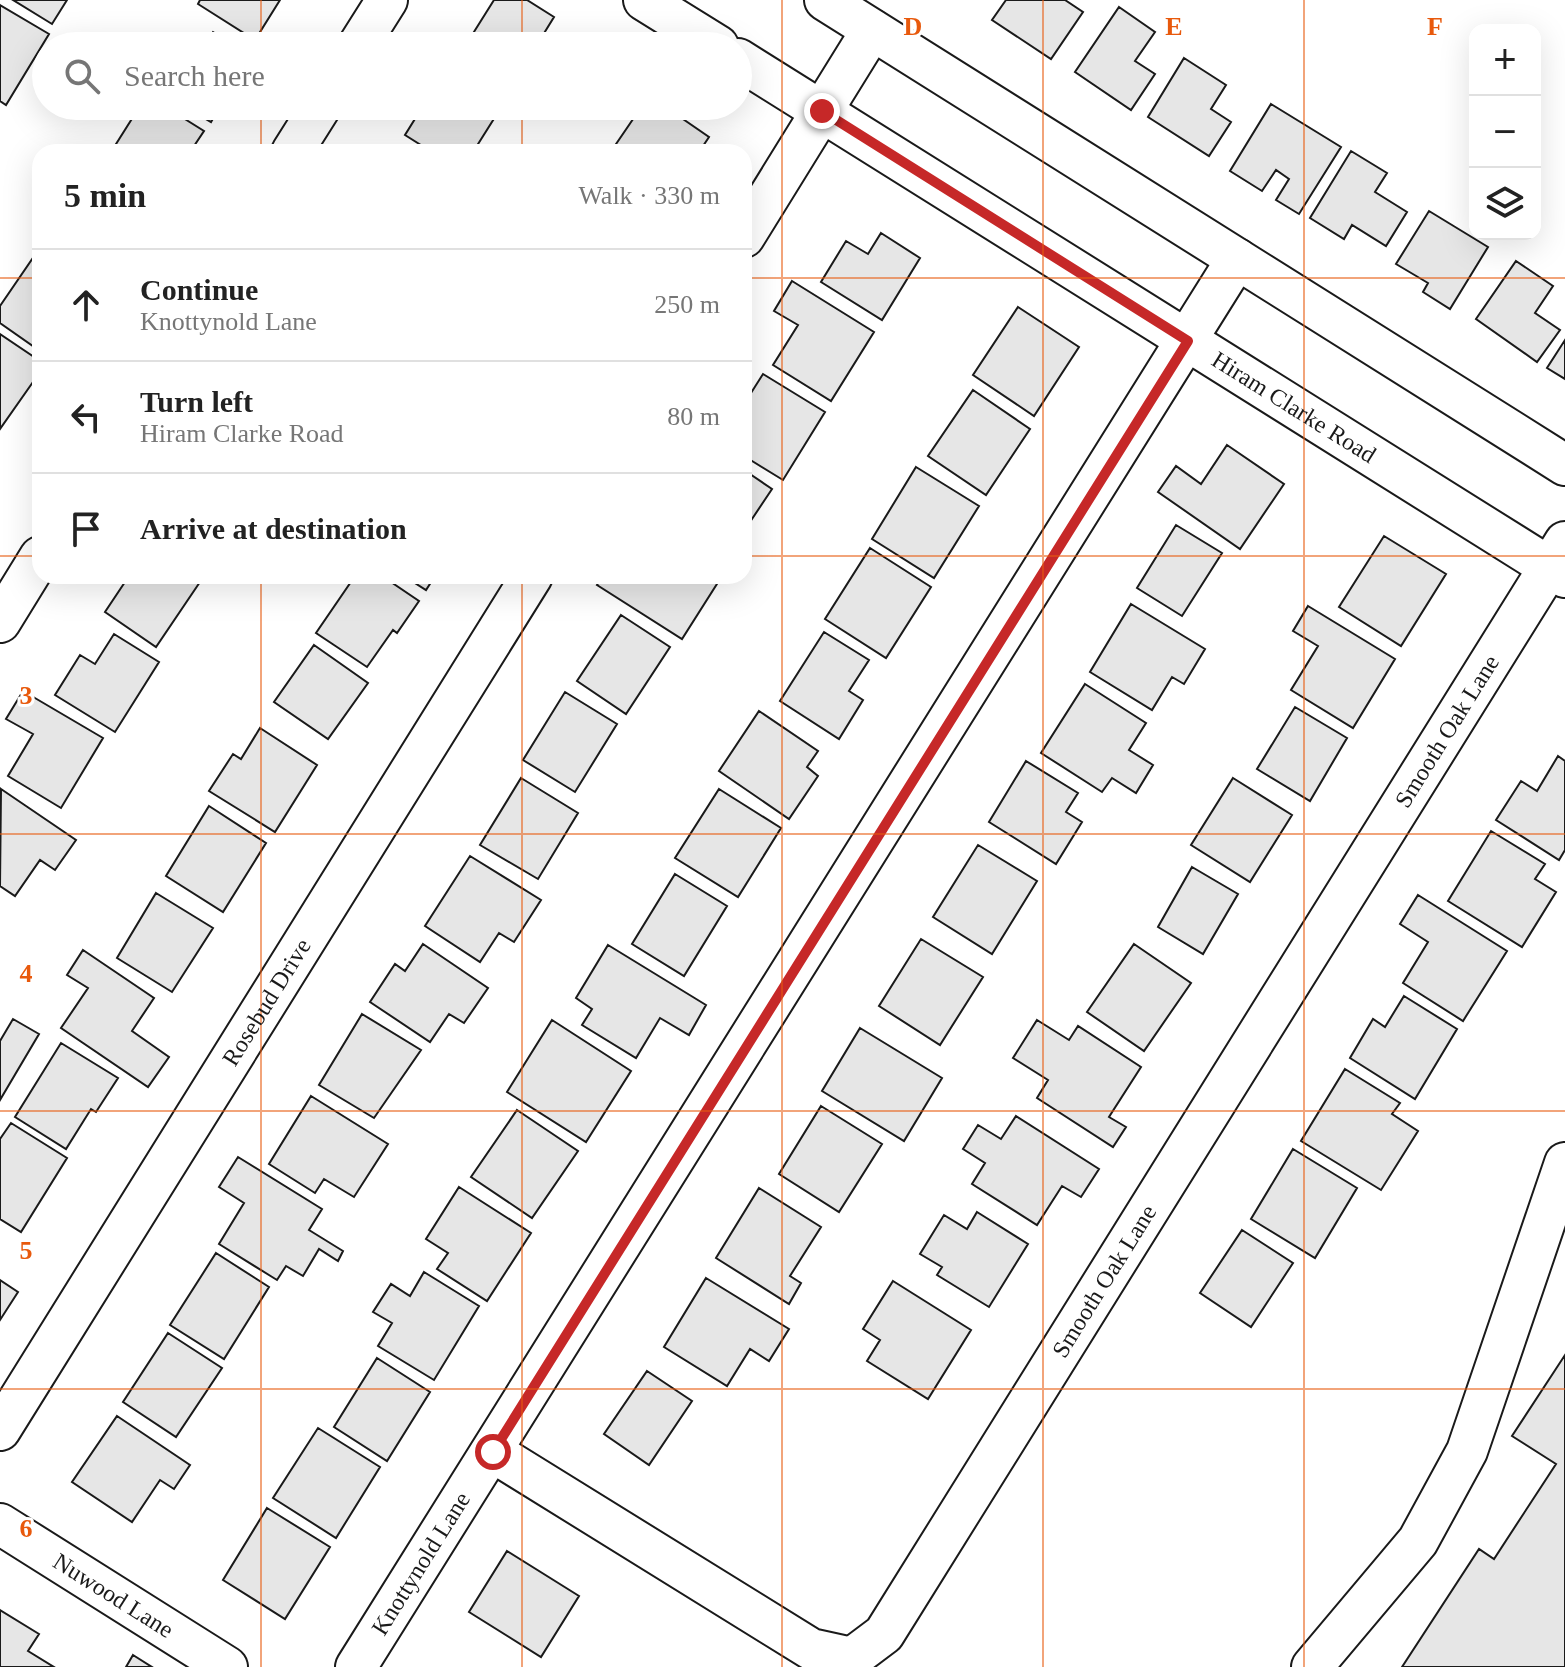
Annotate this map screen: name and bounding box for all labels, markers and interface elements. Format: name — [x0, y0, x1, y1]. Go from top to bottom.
text: D — [904, 12, 922, 41]
text: E — [1165, 12, 1183, 41]
text: F — [1427, 12, 1443, 41]
map controls — [1469, 24, 1541, 240]
button: + — [1469, 24, 1541, 96]
search box — [32, 32, 752, 120]
icon: search — [60, 54, 104, 98]
text: Search here — [124, 59, 265, 92]
route end — [804, 93, 840, 129]
button: − — [1469, 96, 1541, 168]
button: layers — [1469, 168, 1541, 240]
text: 5 min — [64, 177, 146, 214]
text: Walk · 330 m — [578, 181, 720, 210]
text: Continue — [140, 273, 258, 306]
icon: ahead — [64, 283, 108, 327]
text: 250 m — [654, 290, 720, 319]
text: Knottynold Lane — [140, 307, 317, 336]
street label: Hiram Clarke Road — [1207, 346, 1381, 468]
text: Turn left — [140, 385, 253, 418]
icon: left — [64, 395, 108, 439]
text: 80 m — [667, 402, 720, 431]
text: Hiram Clarke Road — [140, 419, 344, 448]
icon: arrive — [64, 507, 108, 551]
text: Arrive at destination — [140, 512, 407, 545]
street label: Smooth Oak Lane — [1390, 650, 1504, 812]
text: 3 — [20, 681, 33, 710]
street label: Rosebud Drive — [217, 934, 316, 1070]
text: 4 — [20, 959, 33, 988]
street label: Smooth Oak Lane — [1047, 1200, 1161, 1362]
text: 5 — [20, 1236, 33, 1265]
route start — [475, 1434, 511, 1470]
street label: Knottynold Lane — [366, 1487, 475, 1640]
text: 6 — [20, 1514, 33, 1543]
street label: Nuwood Lane — [49, 1548, 178, 1643]

